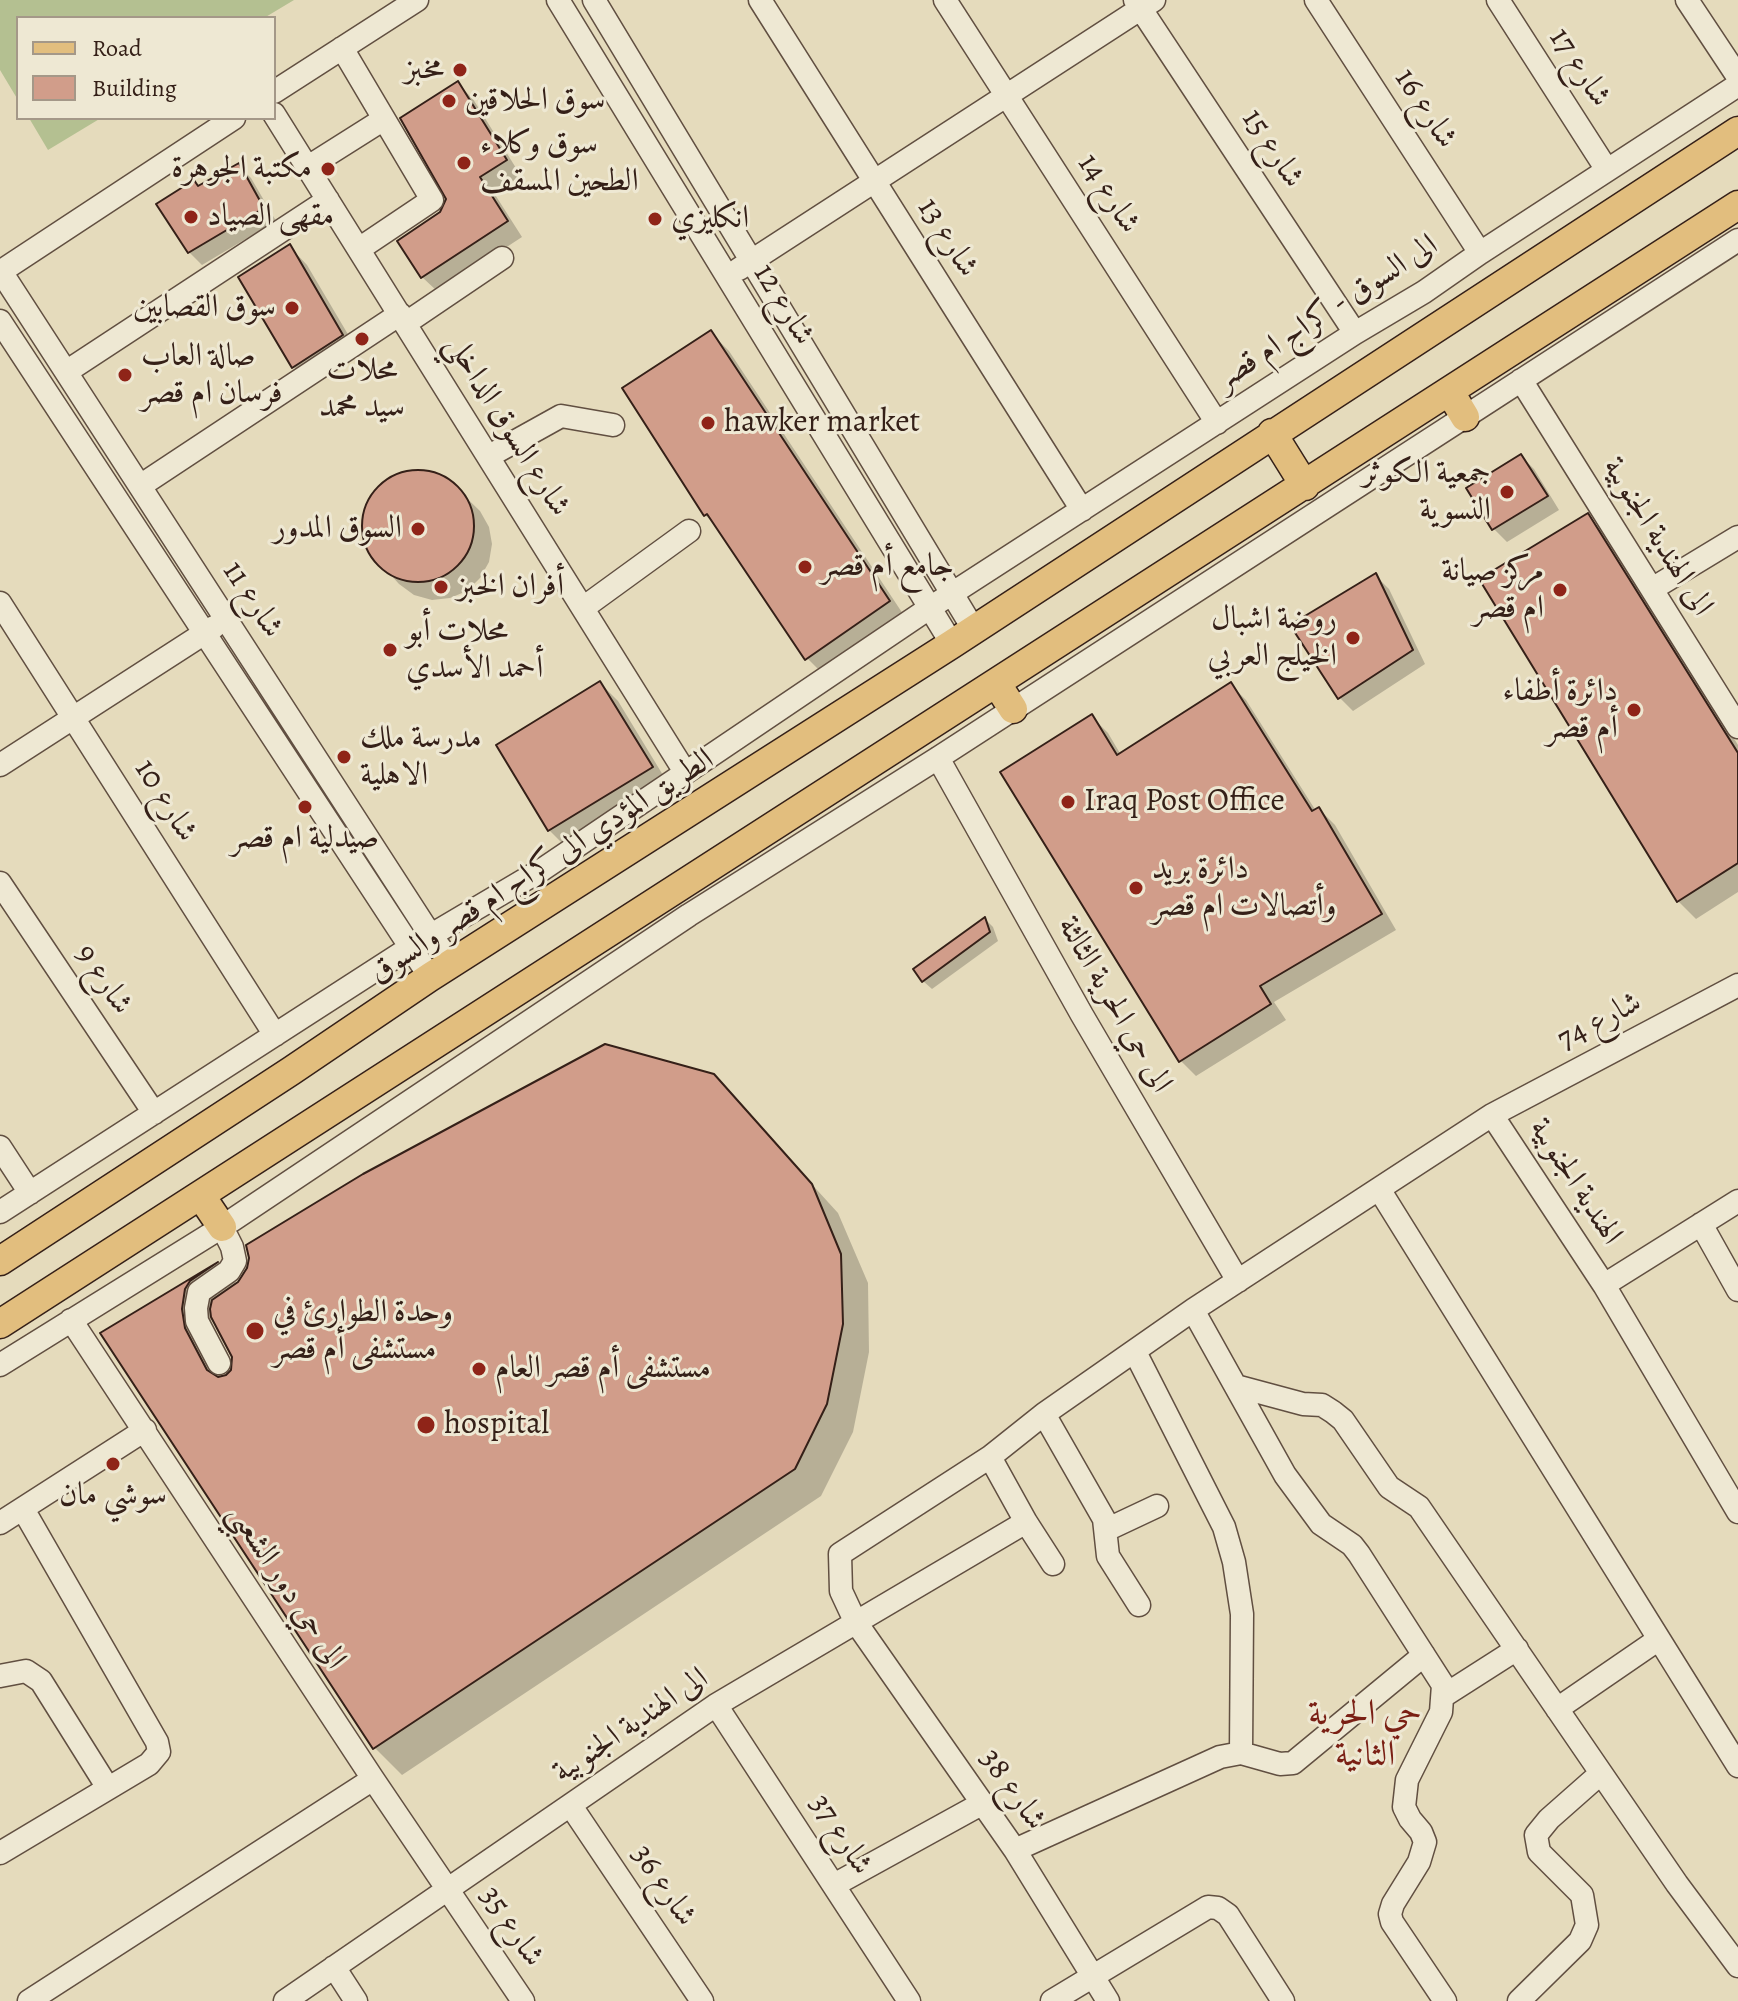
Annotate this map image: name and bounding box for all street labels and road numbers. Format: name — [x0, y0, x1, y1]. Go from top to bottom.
street label: شارع 17 — [1539, 21, 1619, 115]
street label: شارع 16 — [1385, 62, 1465, 156]
street label: شارع 15 — [1232, 102, 1312, 196]
street label: شارع 14 — [1068, 147, 1148, 241]
street label: شارع 13 — [908, 191, 986, 285]
street label: الى السوق - كراج ام قصر — [1209, 227, 1445, 399]
street label: شارع 12 — [744, 257, 822, 353]
street label: شارع السوق الداخلي — [436, 328, 578, 524]
street label: الى الهندية الجنوبية — [1593, 451, 1721, 623]
street label: شارع 11 — [213, 554, 291, 646]
street label: الطريق المؤدي الى كراج ام قصر والسوق — [362, 741, 722, 993]
street label: شارع 10 — [125, 753, 205, 849]
street label: الى حي الحرية الثالثة — [1048, 910, 1180, 1100]
street label: شارع 9 — [66, 938, 140, 1022]
street label: شارع 74 — [1551, 984, 1649, 1060]
street label: الهندية الجنوبية — [1520, 1111, 1630, 1253]
street label: الى حي دور الشعبي — [218, 1497, 354, 1677]
street label: الى الهندية الجنوبية — [546, 1660, 716, 1792]
street label: شارع 38 — [970, 1742, 1054, 1838]
street label: شارع 37 — [800, 1787, 880, 1883]
street label: شارع 36 — [622, 1838, 704, 1934]
street label: شارع 35 — [470, 1879, 552, 1975]

